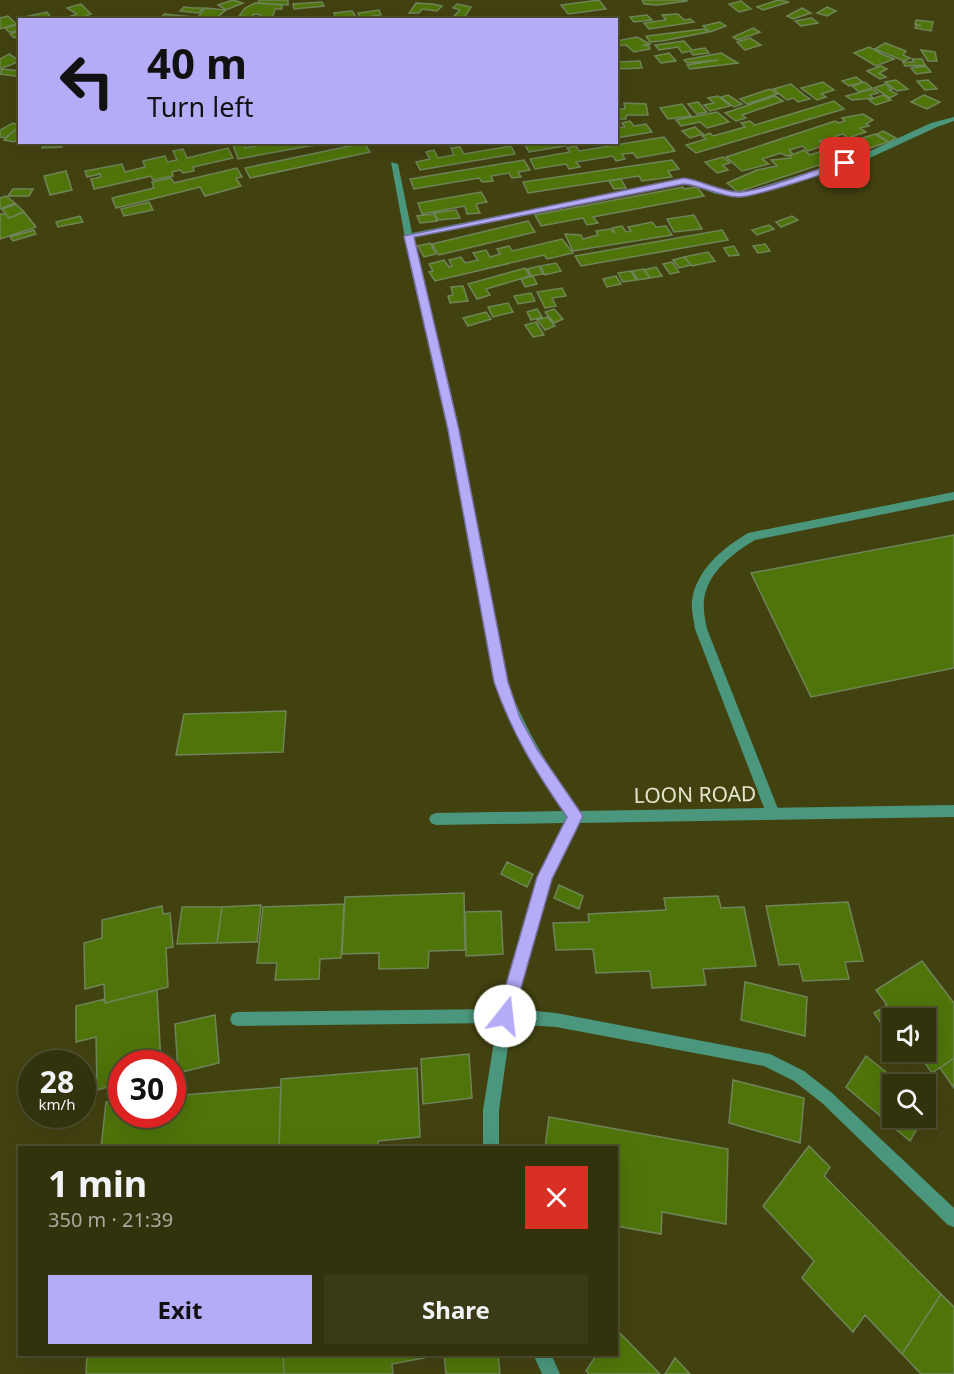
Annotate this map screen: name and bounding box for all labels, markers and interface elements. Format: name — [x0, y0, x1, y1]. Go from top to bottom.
text: 40 m — [147, 34, 247, 91]
icon: left — [48, 42, 126, 120]
text: Turn left — [147, 88, 253, 125]
pin — [819, 137, 870, 188]
icon: arrive — [828, 146, 861, 179]
street label: LOON ROAD — [633, 779, 757, 809]
position arrow — [473, 984, 537, 1048]
map controls — [882, 1008, 936, 1128]
button: sound — [882, 1008, 936, 1062]
speed limit sign: 30 — [108, 1050, 186, 1128]
text: 28 — [40, 1061, 74, 1102]
button: search — [882, 1074, 936, 1128]
text: km/h — [39, 1094, 75, 1114]
text: 1 min — [48, 1159, 147, 1208]
button: close — [525, 1166, 588, 1229]
text: 350 m · 21:39 — [48, 1206, 173, 1233]
button: Exit — [48, 1275, 312, 1344]
button: Share — [324, 1275, 588, 1344]

